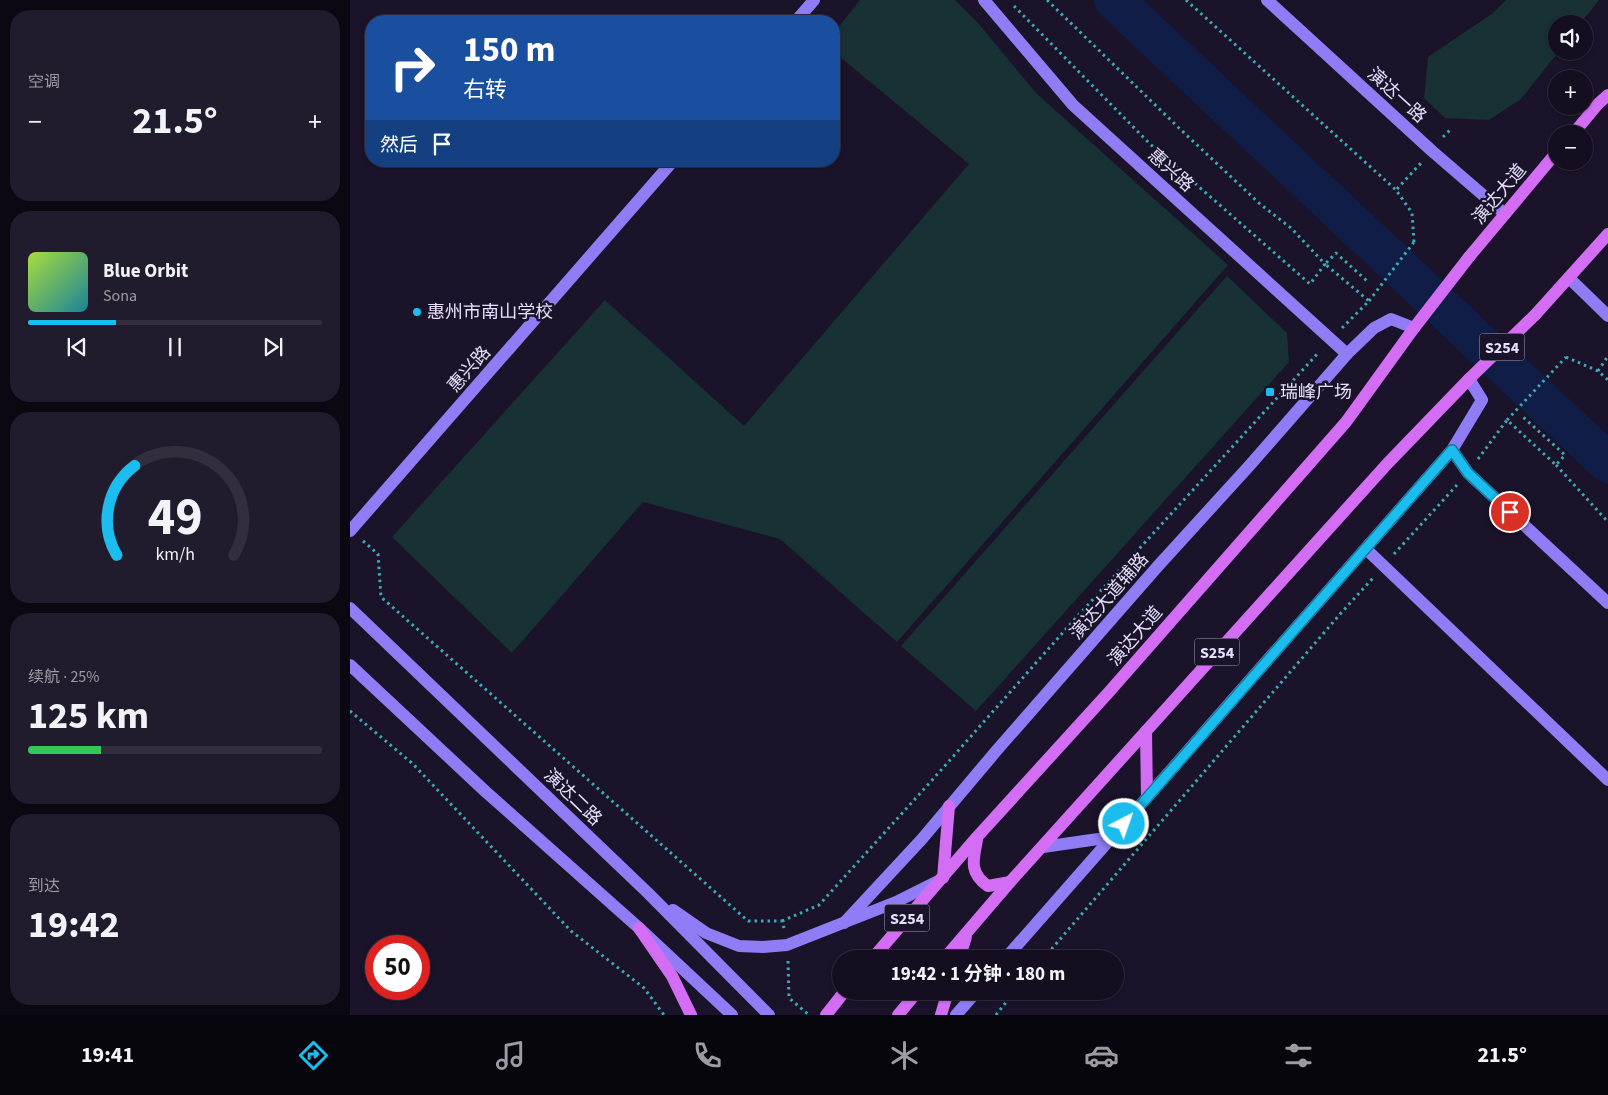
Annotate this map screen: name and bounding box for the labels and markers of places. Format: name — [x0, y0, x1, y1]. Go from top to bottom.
place label: 惠州市南山学校 — [427, 300, 553, 325]
marker: 惠州市南山学校 — [411, 306, 423, 318]
place label: 瑞峰广场 — [1280, 380, 1352, 405]
marker: 瑞峰广场 — [1264, 386, 1276, 398]
pin — [1489, 491, 1531, 533]

